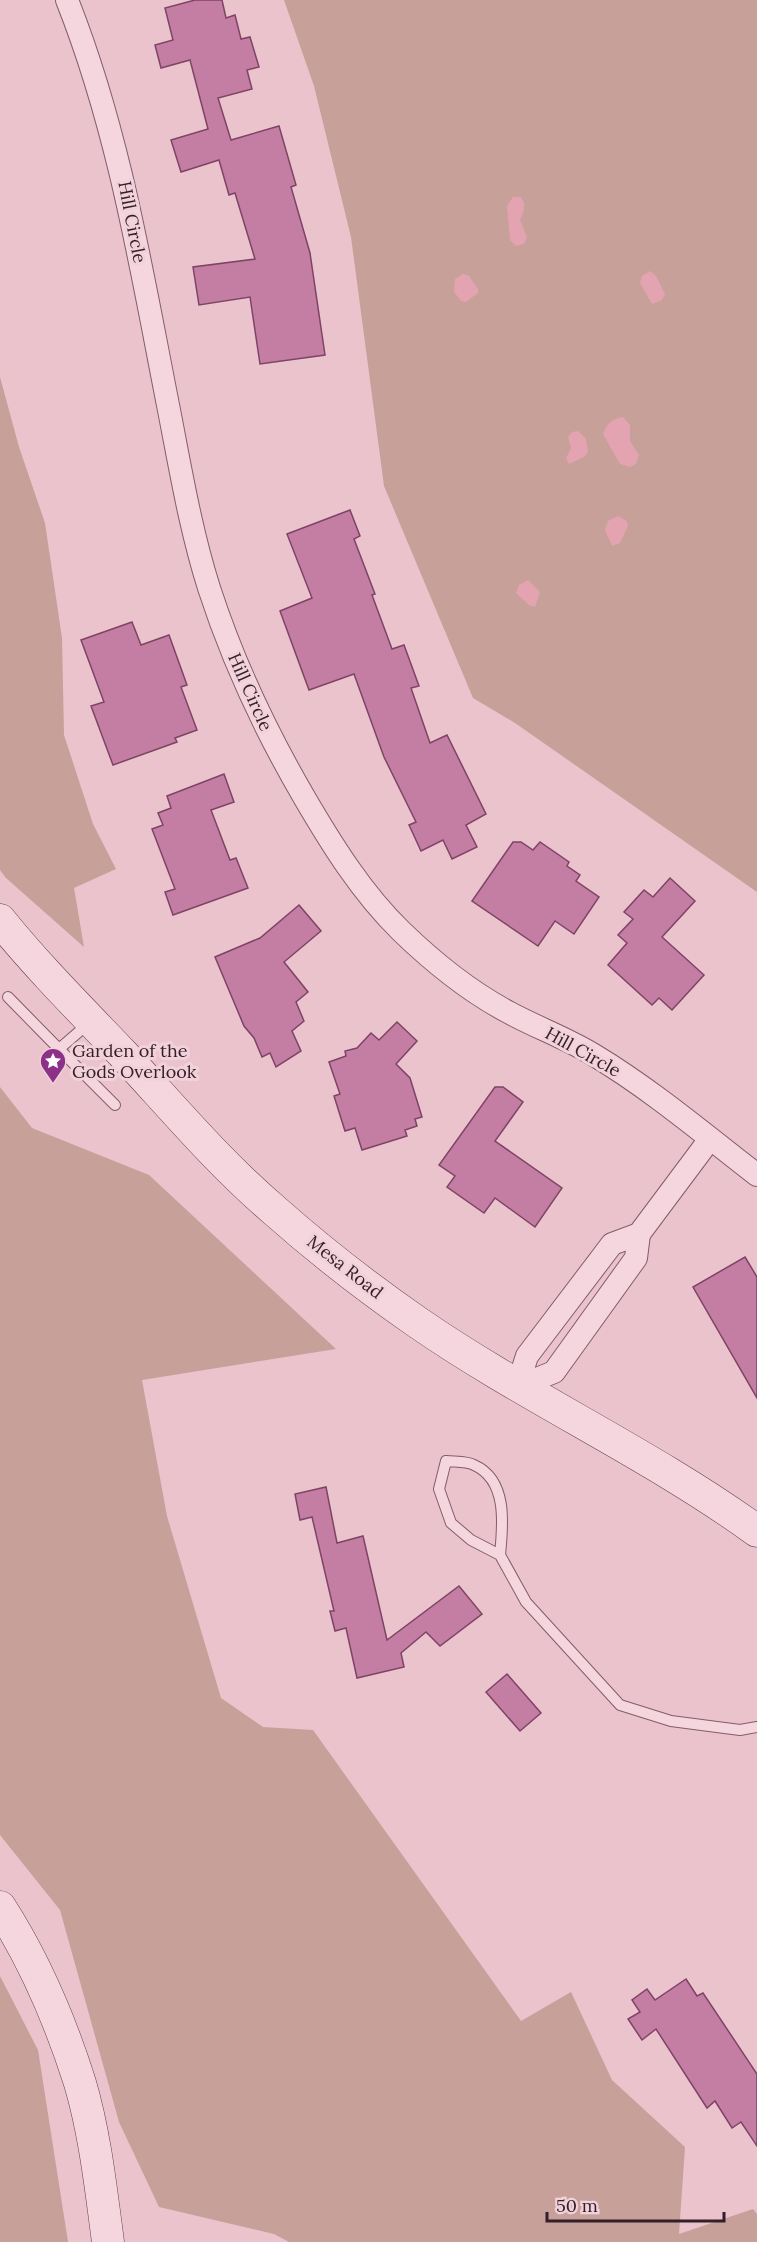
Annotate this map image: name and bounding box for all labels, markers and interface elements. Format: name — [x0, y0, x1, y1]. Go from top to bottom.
street label: Hill Circle — [113, 179, 152, 265]
street label: Hill Circle — [223, 649, 278, 735]
street label: Hill Circle — [541, 1021, 625, 1082]
place label: Garden of the Gods Overlook — [72, 1039, 197, 1083]
place icon: Garden of the Gods Overlook — [38, 1046, 68, 1084]
street label: Mesa Road — [303, 1230, 388, 1304]
scale bar — [547, 2185, 724, 2223]
text: 50 m — [556, 2194, 598, 2217]

